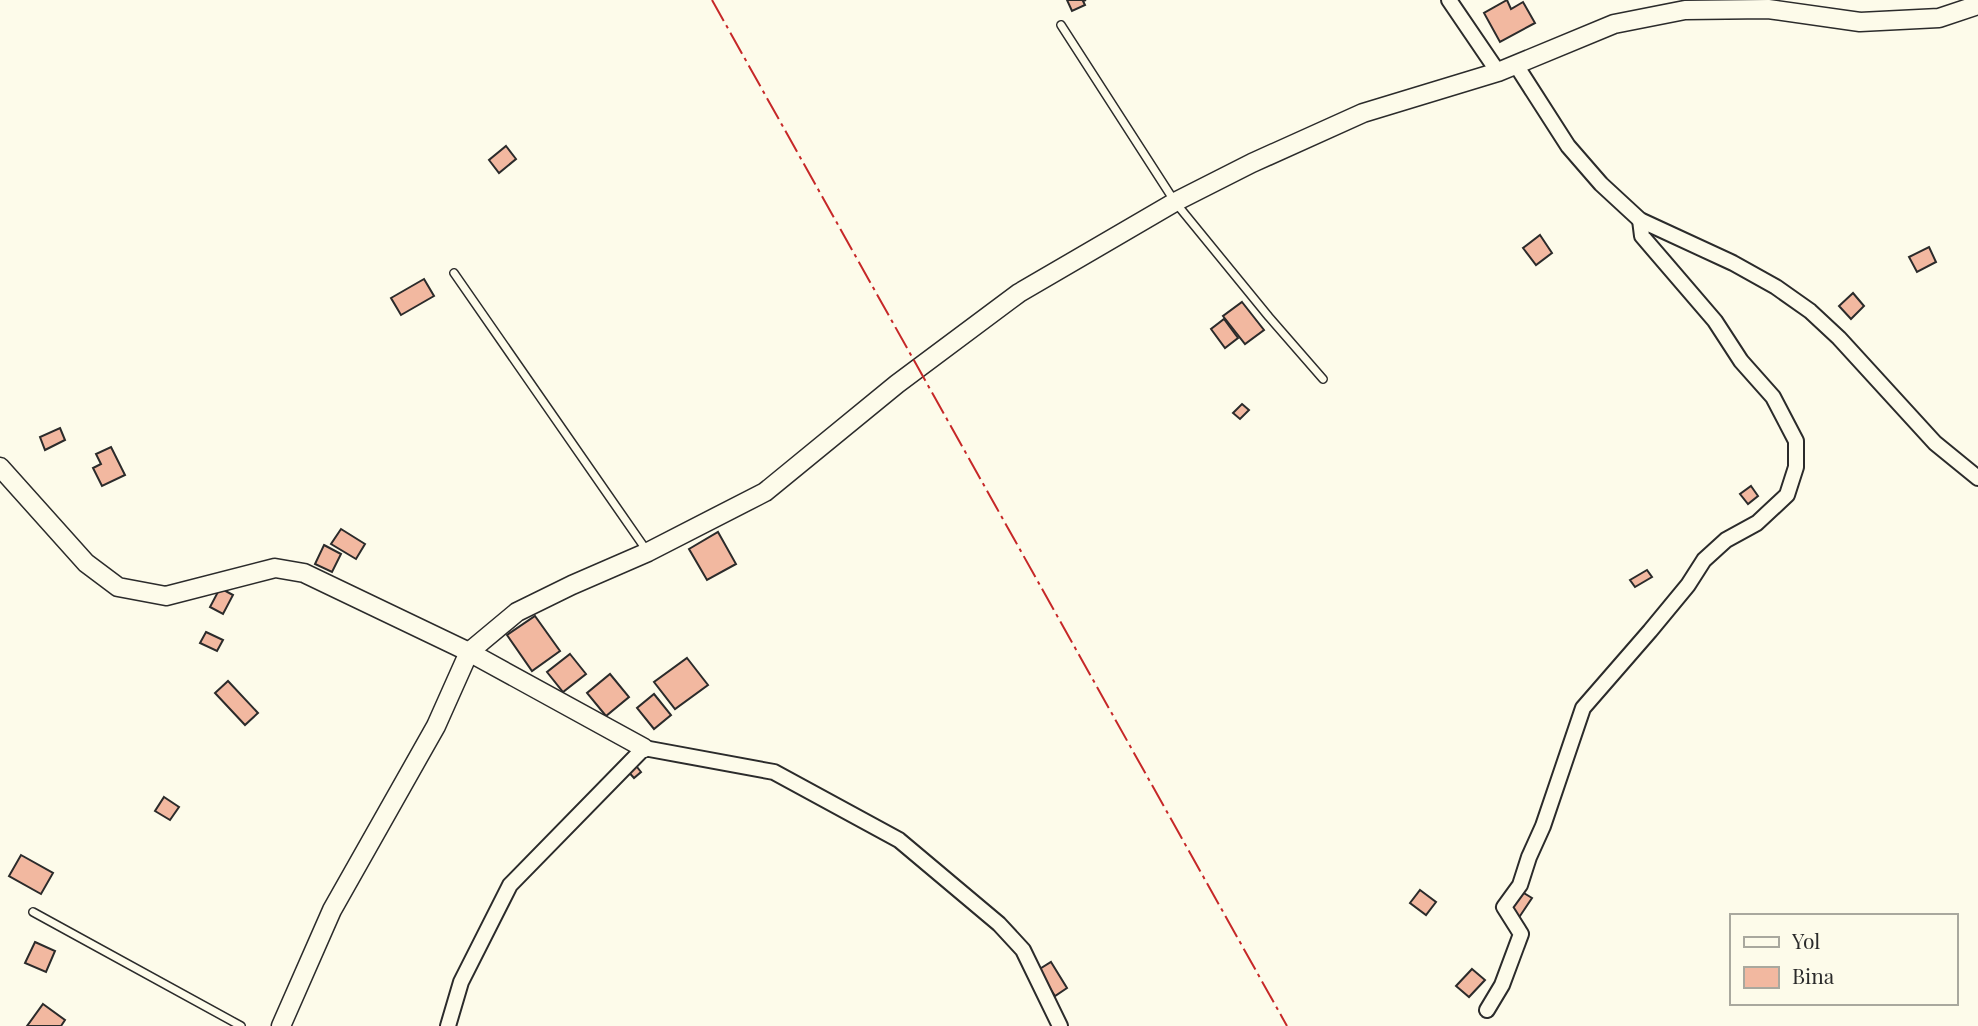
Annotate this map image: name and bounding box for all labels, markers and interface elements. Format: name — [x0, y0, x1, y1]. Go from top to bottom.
legend — [1730, 914, 1957, 1005]
text: Yol — [1791, 926, 1820, 954]
text: Bina — [1792, 961, 1835, 989]

